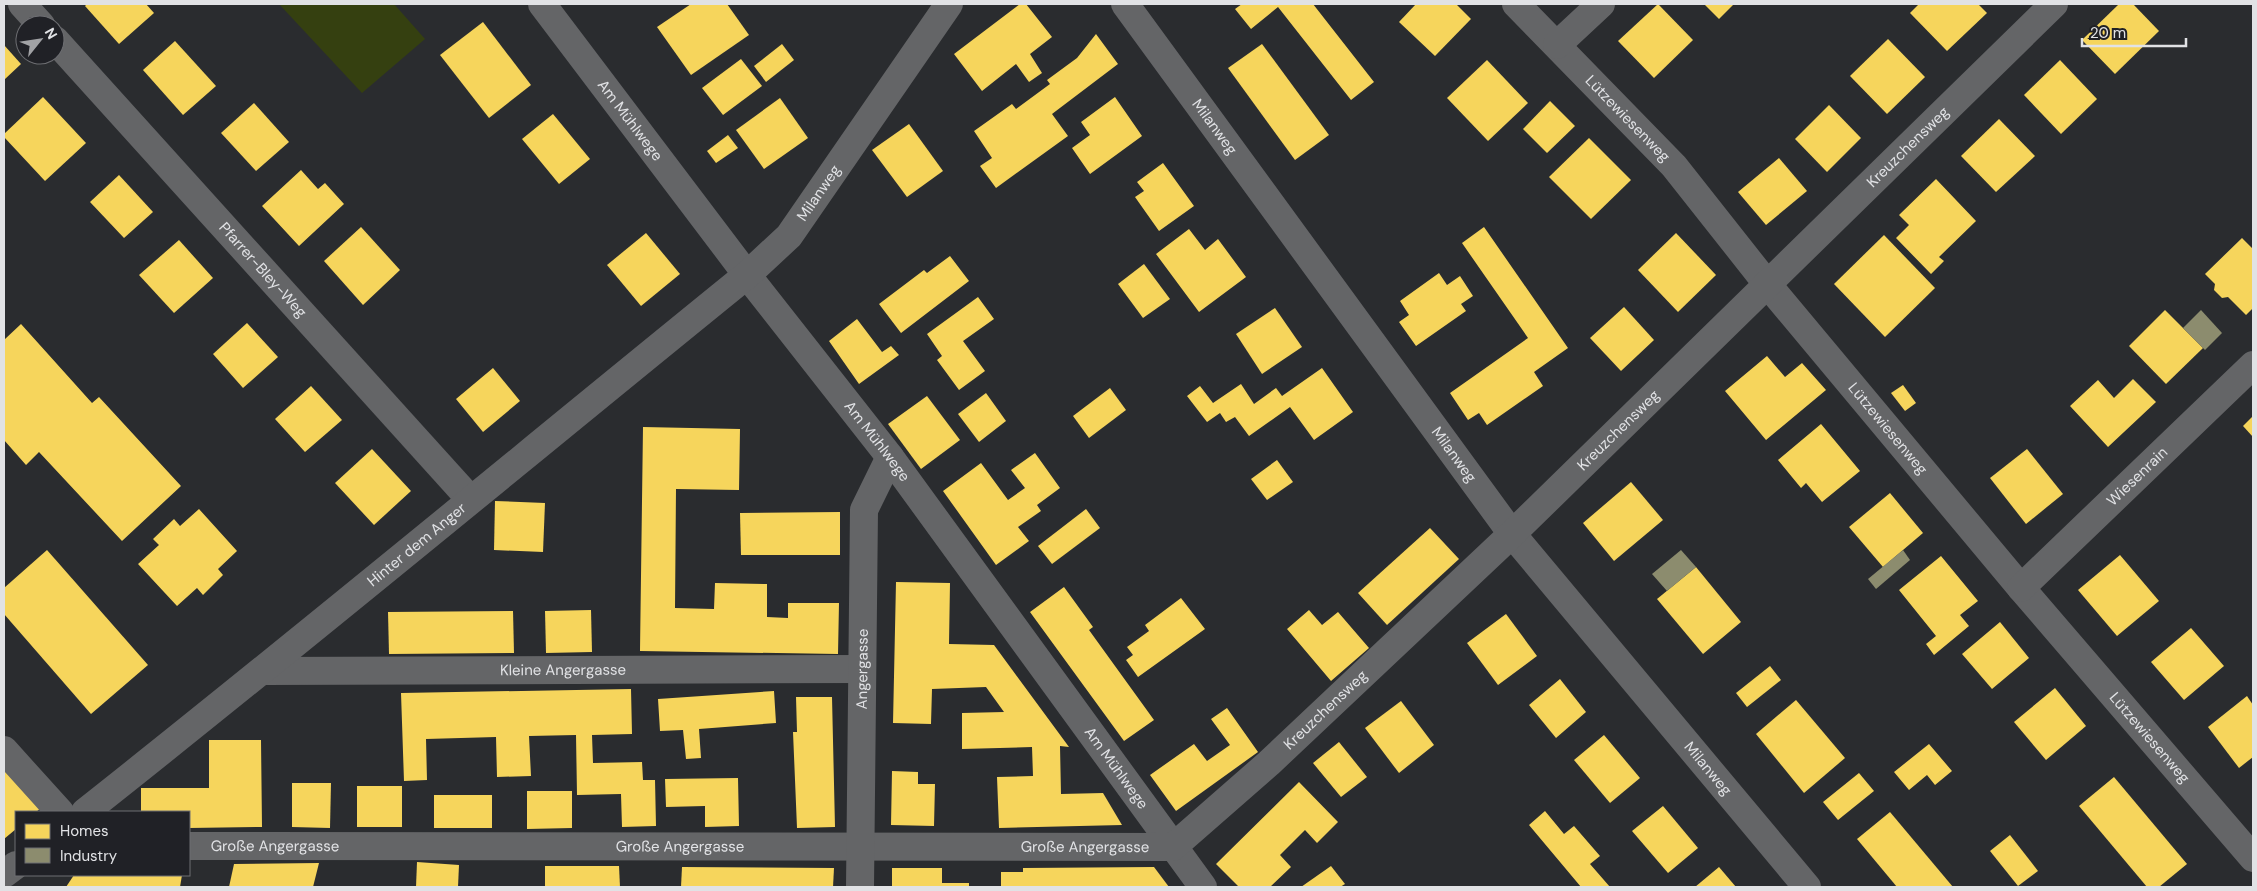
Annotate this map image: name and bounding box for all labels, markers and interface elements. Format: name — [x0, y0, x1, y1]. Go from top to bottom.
north arrow — [15, 15, 65, 65]
scale bar — [2082, 15, 2186, 47]
text: 20 m — [2090, 23, 2126, 43]
text: N — [41, 25, 62, 42]
street label: Lützewiesenweg — [1581, 71, 1675, 166]
street label: Am Mühlwege — [593, 76, 667, 165]
street label: Milanweg — [1188, 95, 1242, 159]
street label: Kreuzchensweg — [1862, 102, 1953, 192]
street label: Milanweg — [792, 161, 845, 225]
street label: Pfarrer-Bley-Weg — [215, 218, 311, 322]
street label: Lützewiesenweg — [1844, 378, 1932, 479]
street label: Kreuzchensweg — [1573, 385, 1664, 475]
street label: Am Mühlwege — [840, 397, 915, 486]
street label: Milanweg — [1427, 423, 1481, 487]
street label: Wiesenrain — [2102, 442, 2172, 510]
street label: Hinter dem Anger — [363, 498, 471, 591]
street label: Angergasse — [852, 629, 873, 709]
street label: Kleine Angergasse — [500, 660, 626, 680]
street label: Kreuzchensweg — [1279, 666, 1371, 754]
street label: Lützewiesenweg — [2105, 688, 2194, 787]
street label: Am Mühlwege — [1080, 723, 1153, 813]
street label: Milanweg — [1680, 737, 1736, 800]
legend — [15, 811, 190, 876]
text: Homes — [60, 821, 109, 841]
street label: Große Angergasse — [211, 836, 339, 856]
street label: Große Angergasse — [616, 836, 744, 857]
street label: Große Angergasse — [1021, 837, 1149, 857]
text: Industry — [60, 846, 118, 866]

